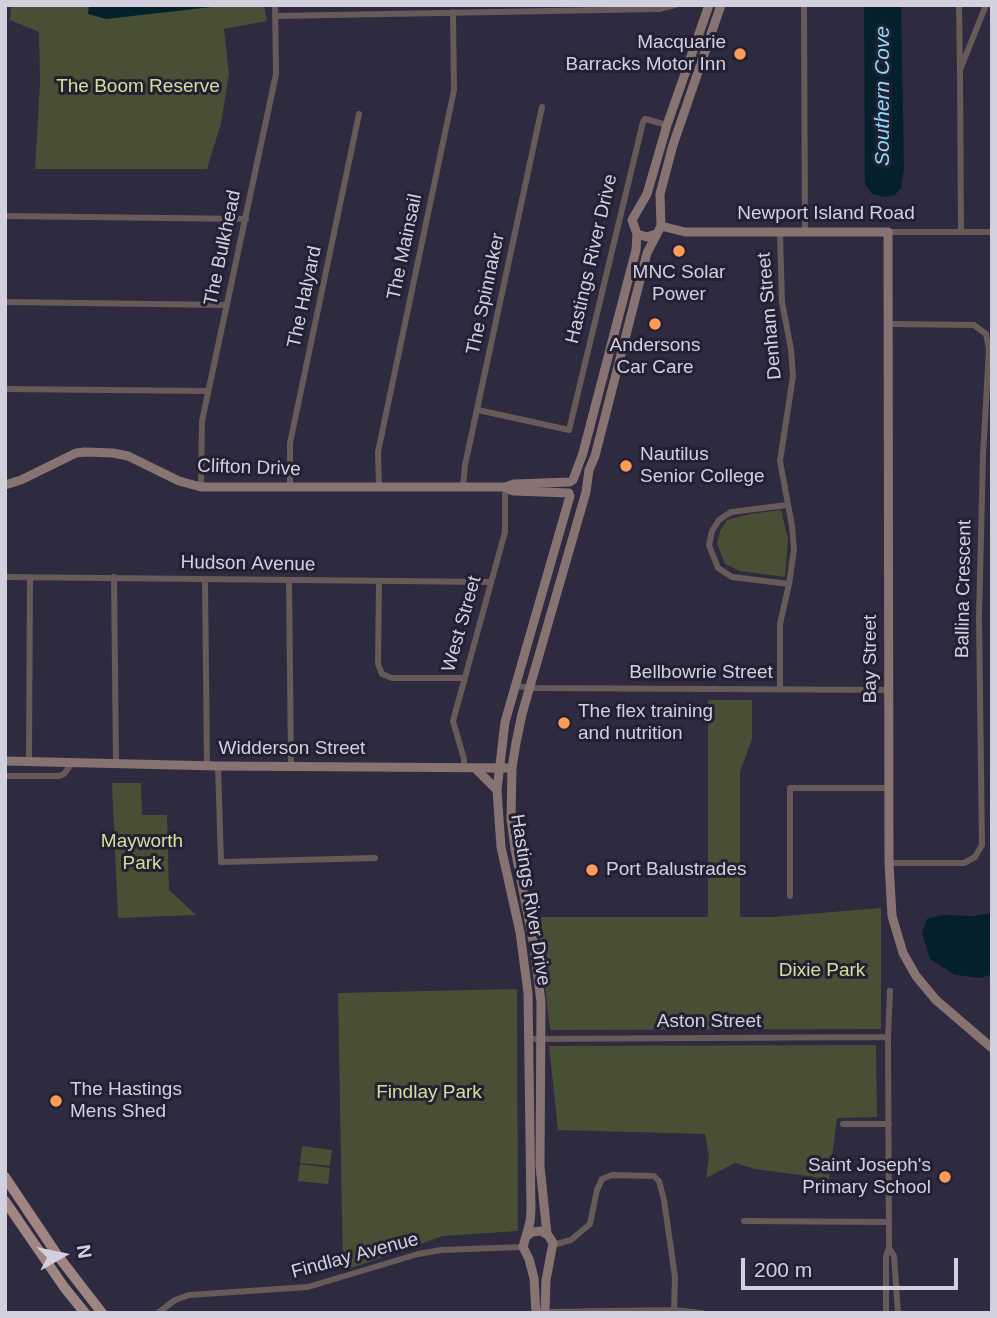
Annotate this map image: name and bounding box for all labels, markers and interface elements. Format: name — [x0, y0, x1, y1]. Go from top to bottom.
water label: Southern Cove — [870, 26, 896, 166]
place label: Macquarie Barracks Motor Inn — [566, 32, 726, 76]
marker: Macquarie Barracks Motor Inn — [732, 46, 748, 62]
park label: The Boom Reserve — [56, 76, 220, 98]
street label: Hastings River Drive — [561, 172, 623, 346]
street label: The Bulkhead — [200, 188, 246, 308]
street label: The Mainsail — [383, 192, 427, 302]
street label: Newport Island Road — [737, 203, 915, 225]
street label: The Spinnaker — [462, 231, 510, 357]
marker: MNC Solar Power — [671, 243, 687, 259]
street label: The Halyard — [283, 244, 327, 350]
street label: Denham Street — [753, 251, 787, 381]
place label: MNC Solar Power — [633, 262, 725, 306]
marker: Andersons Car Care — [647, 316, 663, 332]
place label: Andersons Car Care — [610, 335, 700, 379]
place label: Nautilus Senior College — [640, 444, 765, 488]
street label: Clifton Drive — [197, 455, 301, 481]
marker: Nautilus Senior College — [618, 458, 634, 474]
street label: Ballina Crescent — [951, 520, 977, 658]
street label: Hudson Avenue — [180, 551, 316, 577]
street label: West Street — [437, 573, 487, 675]
street label: Bay Street — [860, 615, 882, 703]
street label: Bellbowrie Street — [629, 662, 773, 684]
place label: The flex training and nutrition — [578, 701, 713, 745]
marker: The flex training and nutrition — [556, 715, 572, 731]
street label: Widderson Street — [219, 738, 365, 760]
street label: Hastings River Drive — [505, 813, 555, 987]
park label: Mayworth Park — [101, 831, 183, 875]
place label: Port Balustrades — [606, 859, 746, 881]
marker: Port Balustrades — [584, 862, 600, 878]
park label: Dixie Park — [779, 960, 865, 982]
street label: Aston Street — [657, 1011, 761, 1033]
place label: The Hastings Mens Shed — [70, 1079, 182, 1123]
park label: Findlay Park — [376, 1082, 482, 1104]
marker: The Hastings Mens Shed — [48, 1093, 64, 1109]
place label: Saint Joseph's Primary School — [802, 1155, 931, 1199]
marker: Saint Joseph's Primary School — [937, 1169, 953, 1185]
north arrow — [28, 1220, 98, 1290]
street label: Findlay Avenue — [289, 1228, 421, 1284]
text: N — [73, 1243, 96, 1260]
scale bar — [745, 1244, 962, 1288]
text: 200 m — [754, 1258, 812, 1281]

